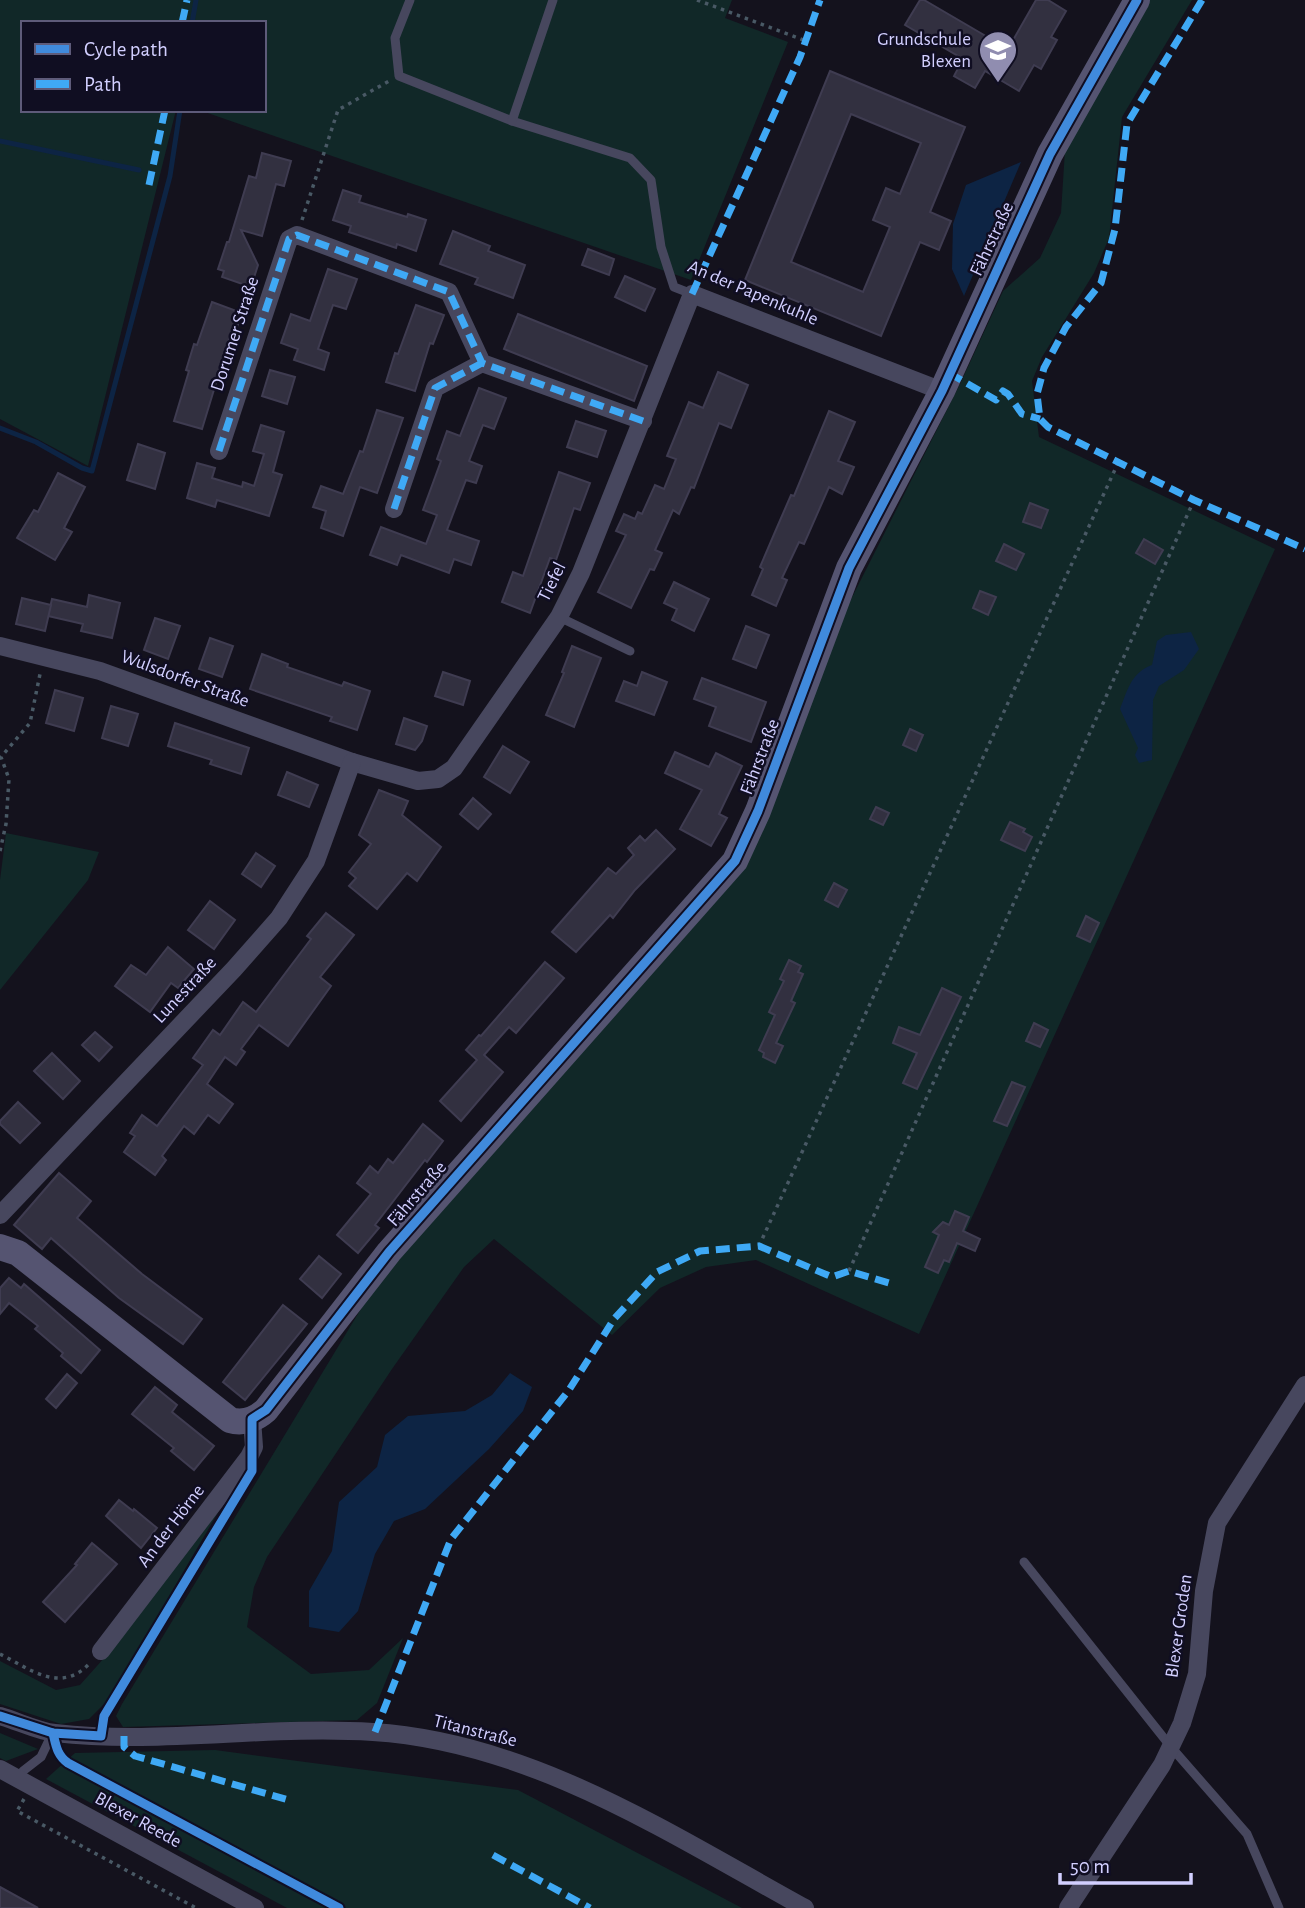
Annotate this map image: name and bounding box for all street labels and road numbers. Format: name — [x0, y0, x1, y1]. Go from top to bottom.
street label: Fährstraße — [967, 199, 1017, 279]
street label: An der Papenkuhle — [685, 257, 821, 329]
street label: Dorumer Straße — [208, 274, 262, 394]
street label: Tiefel — [534, 559, 570, 605]
street label: Wulsdorfer Straße — [118, 647, 252, 711]
street label: Fährstraße — [737, 717, 783, 797]
street label: Lunestraße — [150, 953, 220, 1027]
street label: Fährstraße — [384, 1158, 450, 1230]
street label: An der Hörne — [134, 1481, 208, 1571]
street label: Blexer Groden — [1162, 1573, 1196, 1679]
street label: Titanstraße — [431, 1711, 519, 1751]
street label: Blexer Reede — [92, 1789, 184, 1851]

